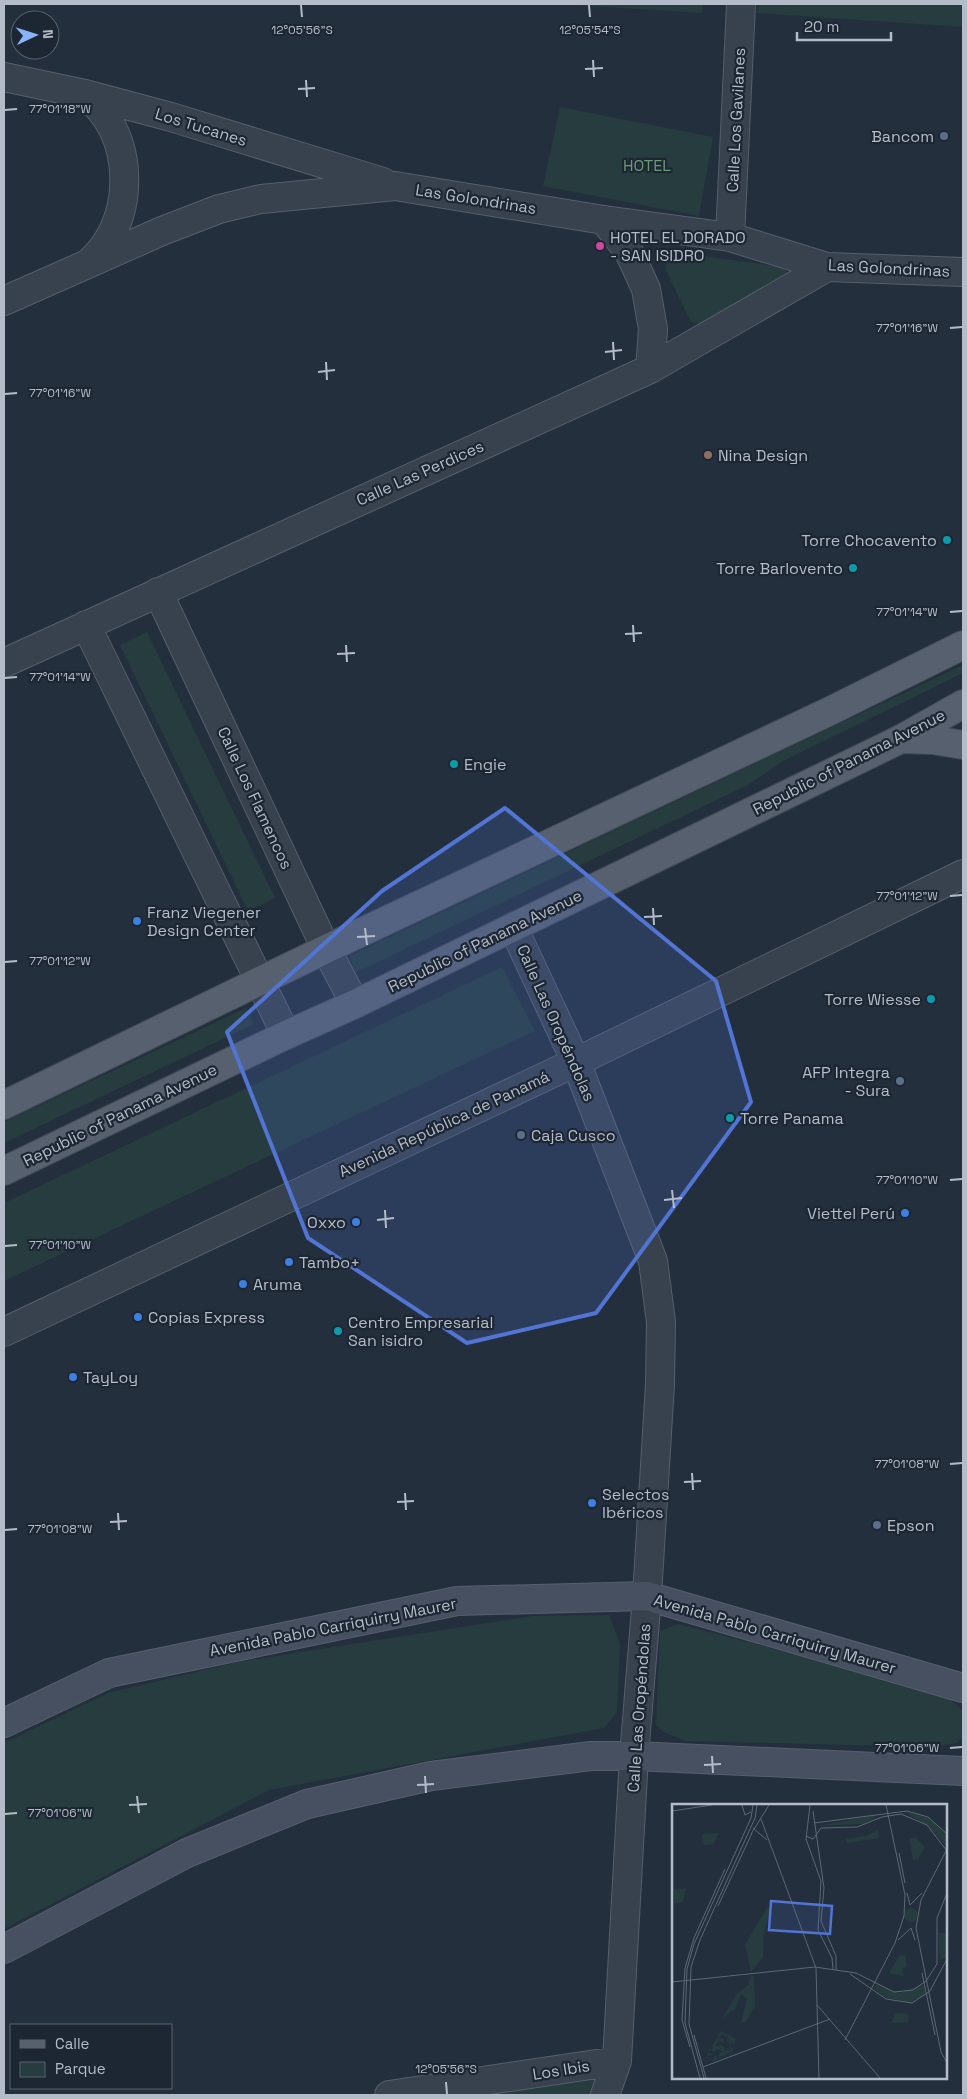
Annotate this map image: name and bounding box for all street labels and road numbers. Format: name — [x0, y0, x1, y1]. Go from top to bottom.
street label: Calle Los Gavilanes — [722, 47, 750, 193]
street label: Los Tucanes — [152, 103, 250, 151]
street label: Las Golondrinas — [414, 179, 538, 219]
street label: Las Golondrinas — [827, 254, 951, 282]
street label: Calle Las Perdices — [353, 435, 487, 511]
street label: Republic of Panama Avenue — [749, 704, 949, 820]
street label: Calle Los Flamencos — [213, 723, 297, 873]
street label: Republic of Panama Avenue — [385, 885, 585, 997]
street label: Calle Las Oropéndolas — [512, 942, 600, 1104]
street label: Republic of Panama Avenue — [20, 1059, 220, 1171]
street label: Avenida República de Panamá — [335, 1066, 553, 1182]
street label: Avenida Pablo Carriquirry Maurer — [651, 1589, 899, 1679]
street label: Avenida Pablo Carriquirry Maurer — [208, 1593, 458, 1661]
street label: Calle Las Oropéndolas — [623, 1623, 655, 1793]
street label: Los Ibis — [531, 2055, 591, 2085]

